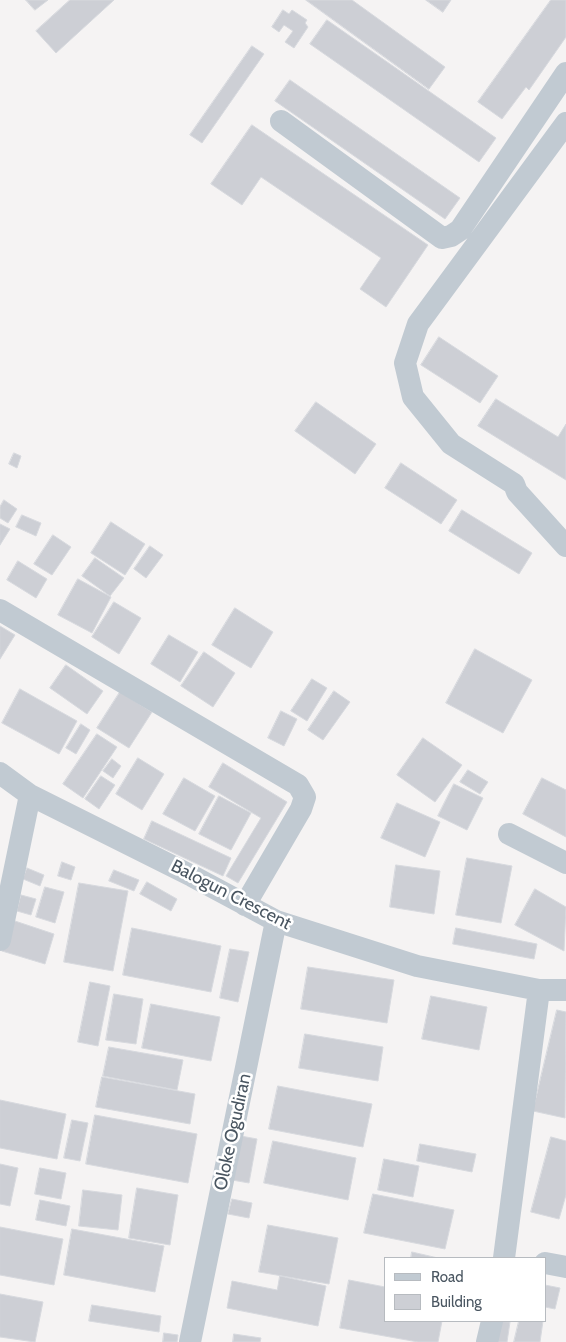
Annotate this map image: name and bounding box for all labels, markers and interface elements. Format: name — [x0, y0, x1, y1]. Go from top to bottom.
street label: Balogun Crescent — [167, 855, 295, 935]
street label: Oloke Ogudiran — [210, 1072, 256, 1192]
legend — [384, 1257, 546, 1322]
text: Road — [431, 1268, 464, 1286]
text: Building — [431, 1293, 482, 1311]

